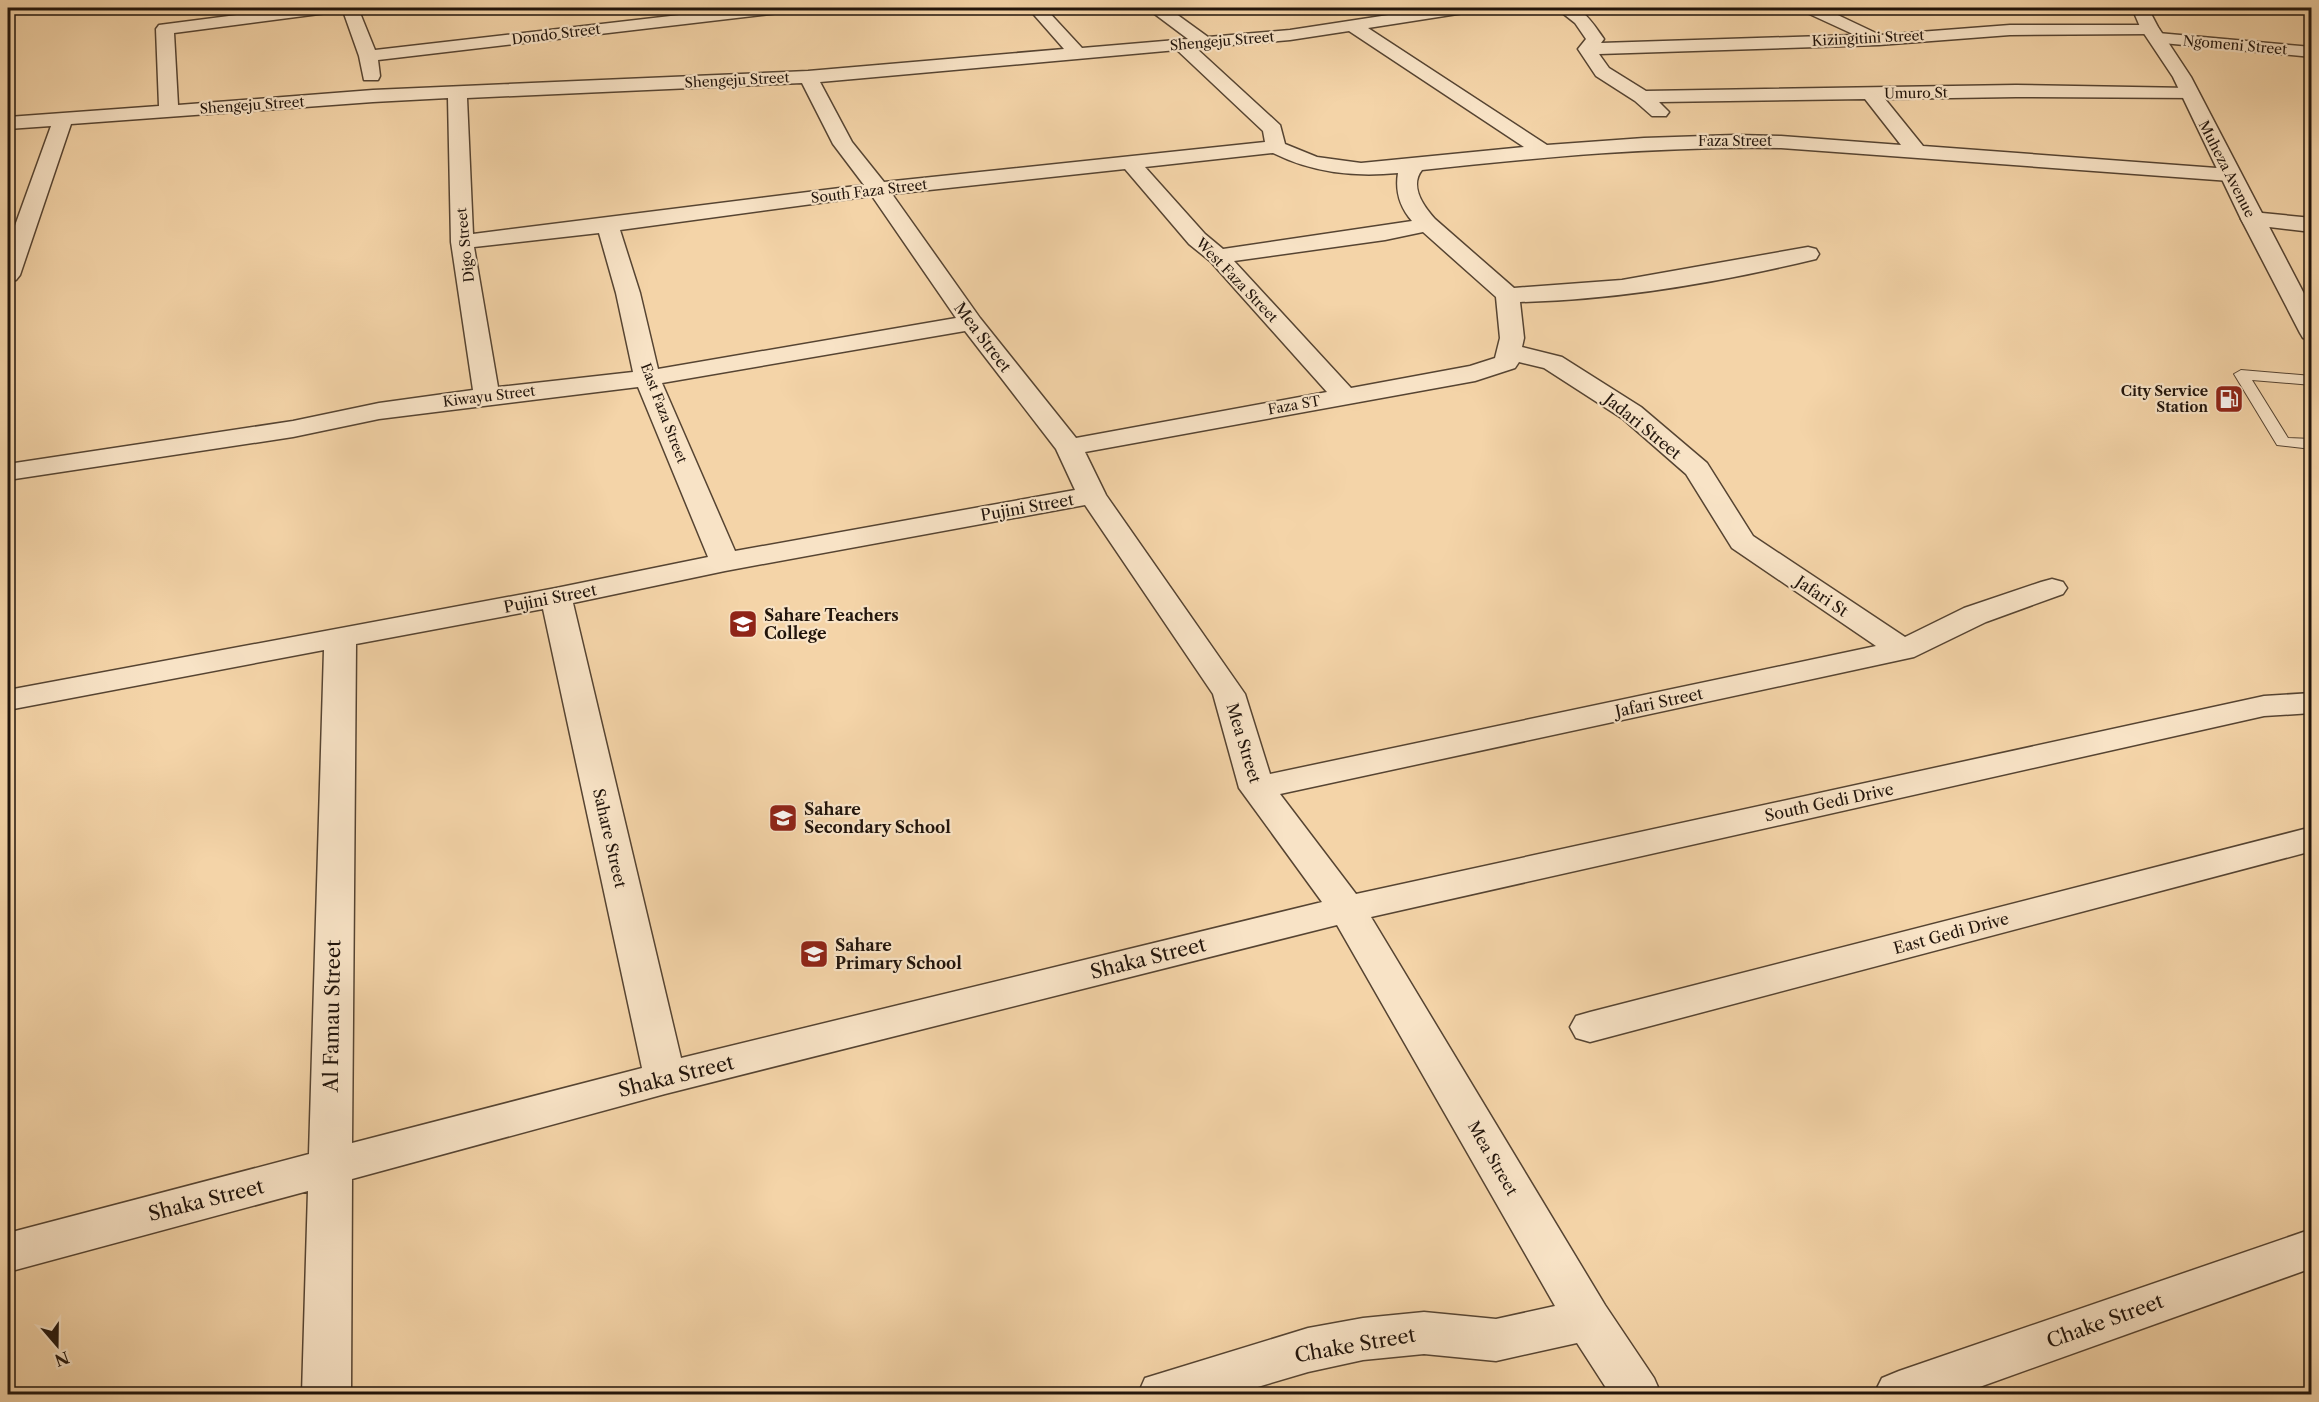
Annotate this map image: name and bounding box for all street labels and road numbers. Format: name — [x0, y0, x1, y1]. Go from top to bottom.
street label: Dondo Street — [511, 20, 601, 48]
street label: Kizingitini Street — [1811, 26, 1925, 50]
street label: Shengeju Street — [1169, 27, 1275, 55]
street label: Ngomeni Street — [2182, 31, 2288, 59]
street label: Shengeju Street — [684, 68, 790, 92]
street label: Umuro St — [1884, 83, 1948, 103]
street label: Shengeju Street — [199, 92, 305, 118]
street label: Muheza Avenue — [2195, 117, 2259, 221]
street label: Faza Street — [1698, 132, 1772, 150]
street label: South Faza Street — [810, 175, 928, 207]
street label: Digo Street — [452, 207, 478, 283]
street label: West Faza Street — [1191, 233, 1282, 326]
street label: Mea Street — [950, 298, 1016, 376]
street label: East Faza Street — [637, 360, 691, 466]
street label: Kiwayu Street — [442, 381, 536, 411]
street label: Jadari Street — [1598, 387, 1686, 463]
street label: Faza ST — [1266, 391, 1322, 418]
street label: Pujini Street — [979, 489, 1076, 525]
street label: Jafari St — [1789, 569, 1852, 621]
street label: Pujini Street — [502, 579, 599, 617]
street label: Jafari Street — [1610, 683, 1705, 722]
street label: Mea Street — [1222, 701, 1266, 786]
street label: South Gedi Drive — [1763, 779, 1895, 825]
street label: Sahare Street — [589, 786, 631, 890]
street label: East Gedi Drive — [1891, 908, 2011, 958]
street label: Shaka Street — [1088, 932, 1208, 984]
street label: Al Famau Street — [319, 940, 345, 1093]
street label: Shaka Street — [616, 1050, 736, 1102]
street label: Mea Street — [1464, 1117, 1522, 1199]
street label: Shaka Street — [146, 1174, 266, 1226]
street label: Chake Street — [2043, 1289, 2167, 1353]
street label: Chake Street — [1293, 1323, 1417, 1367]

